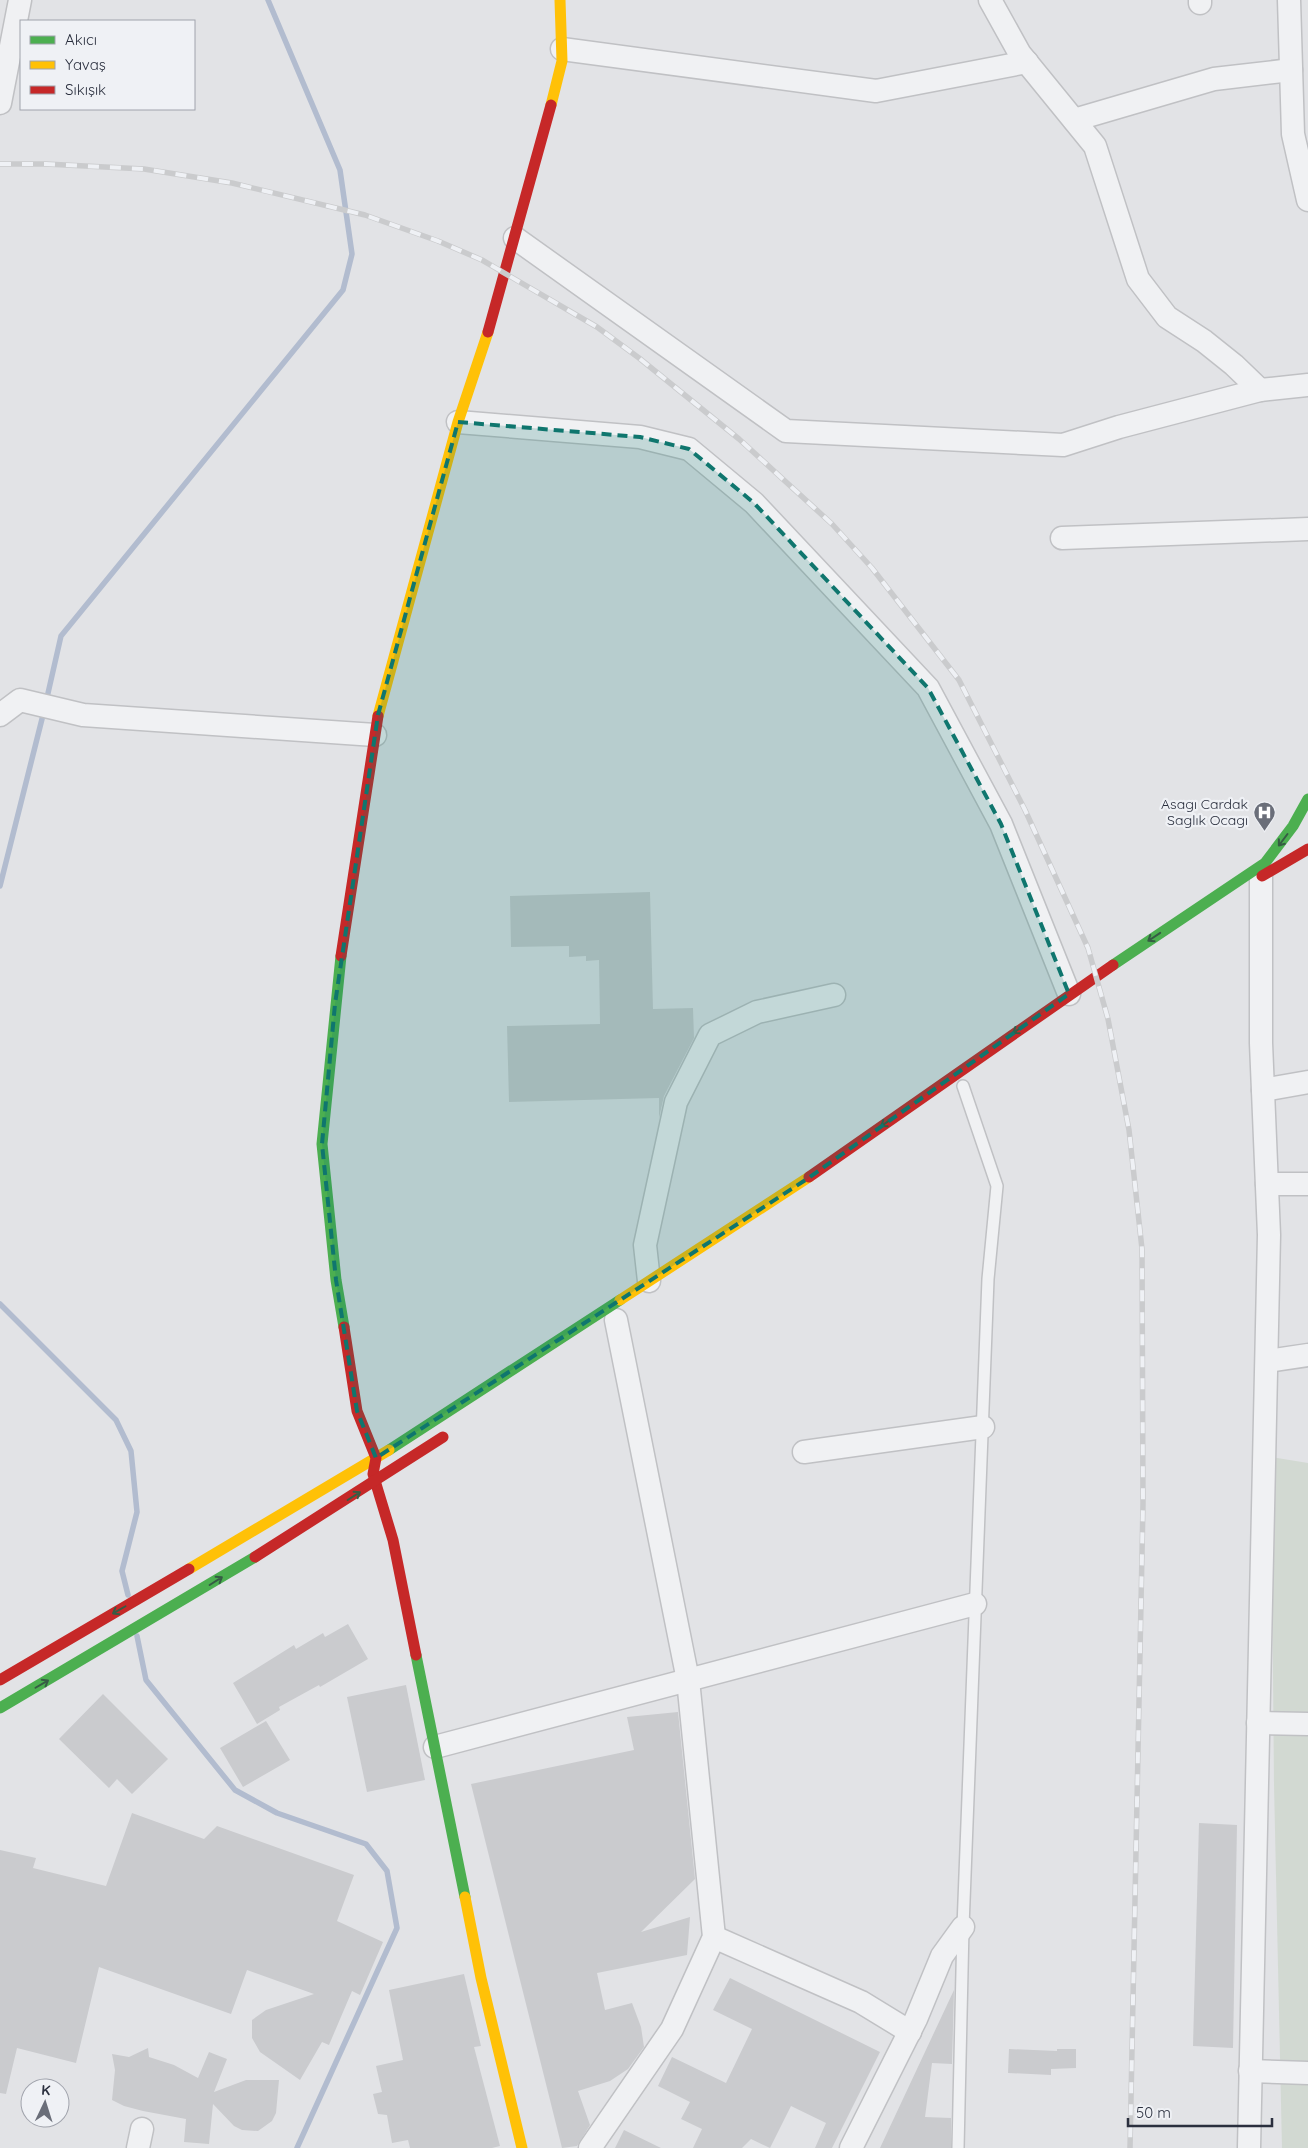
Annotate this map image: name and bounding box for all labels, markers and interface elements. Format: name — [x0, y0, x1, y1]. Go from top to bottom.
legend — [20, 20, 195, 110]
text: Akıcı — [65, 30, 97, 49]
text: Yavaş — [65, 55, 106, 74]
text: Sıkışık — [65, 80, 106, 99]
place label: Asagı Cardak Saglık Ocagı — [1161, 795, 1248, 829]
hospital icon: Asagı Cardak Saglık Ocagı — [1252, 800, 1276, 831]
one-way arrow — [1277, 833, 1288, 846]
one-way arrow — [1147, 932, 1161, 942]
one-way arrow — [1013, 1024, 1027, 1034]
one-way arrow — [880, 1117, 894, 1127]
one-way arrow — [347, 1490, 361, 1500]
one-way arrow — [208, 1576, 222, 1586]
one-way arrow — [113, 1606, 127, 1616]
one-way arrow — [35, 1678, 49, 1688]
north arrow — [20, 2078, 70, 2128]
text: K — [41, 2081, 51, 2099]
scale bar — [1128, 2096, 1272, 2128]
text: 50 m — [1136, 2103, 1171, 2122]

